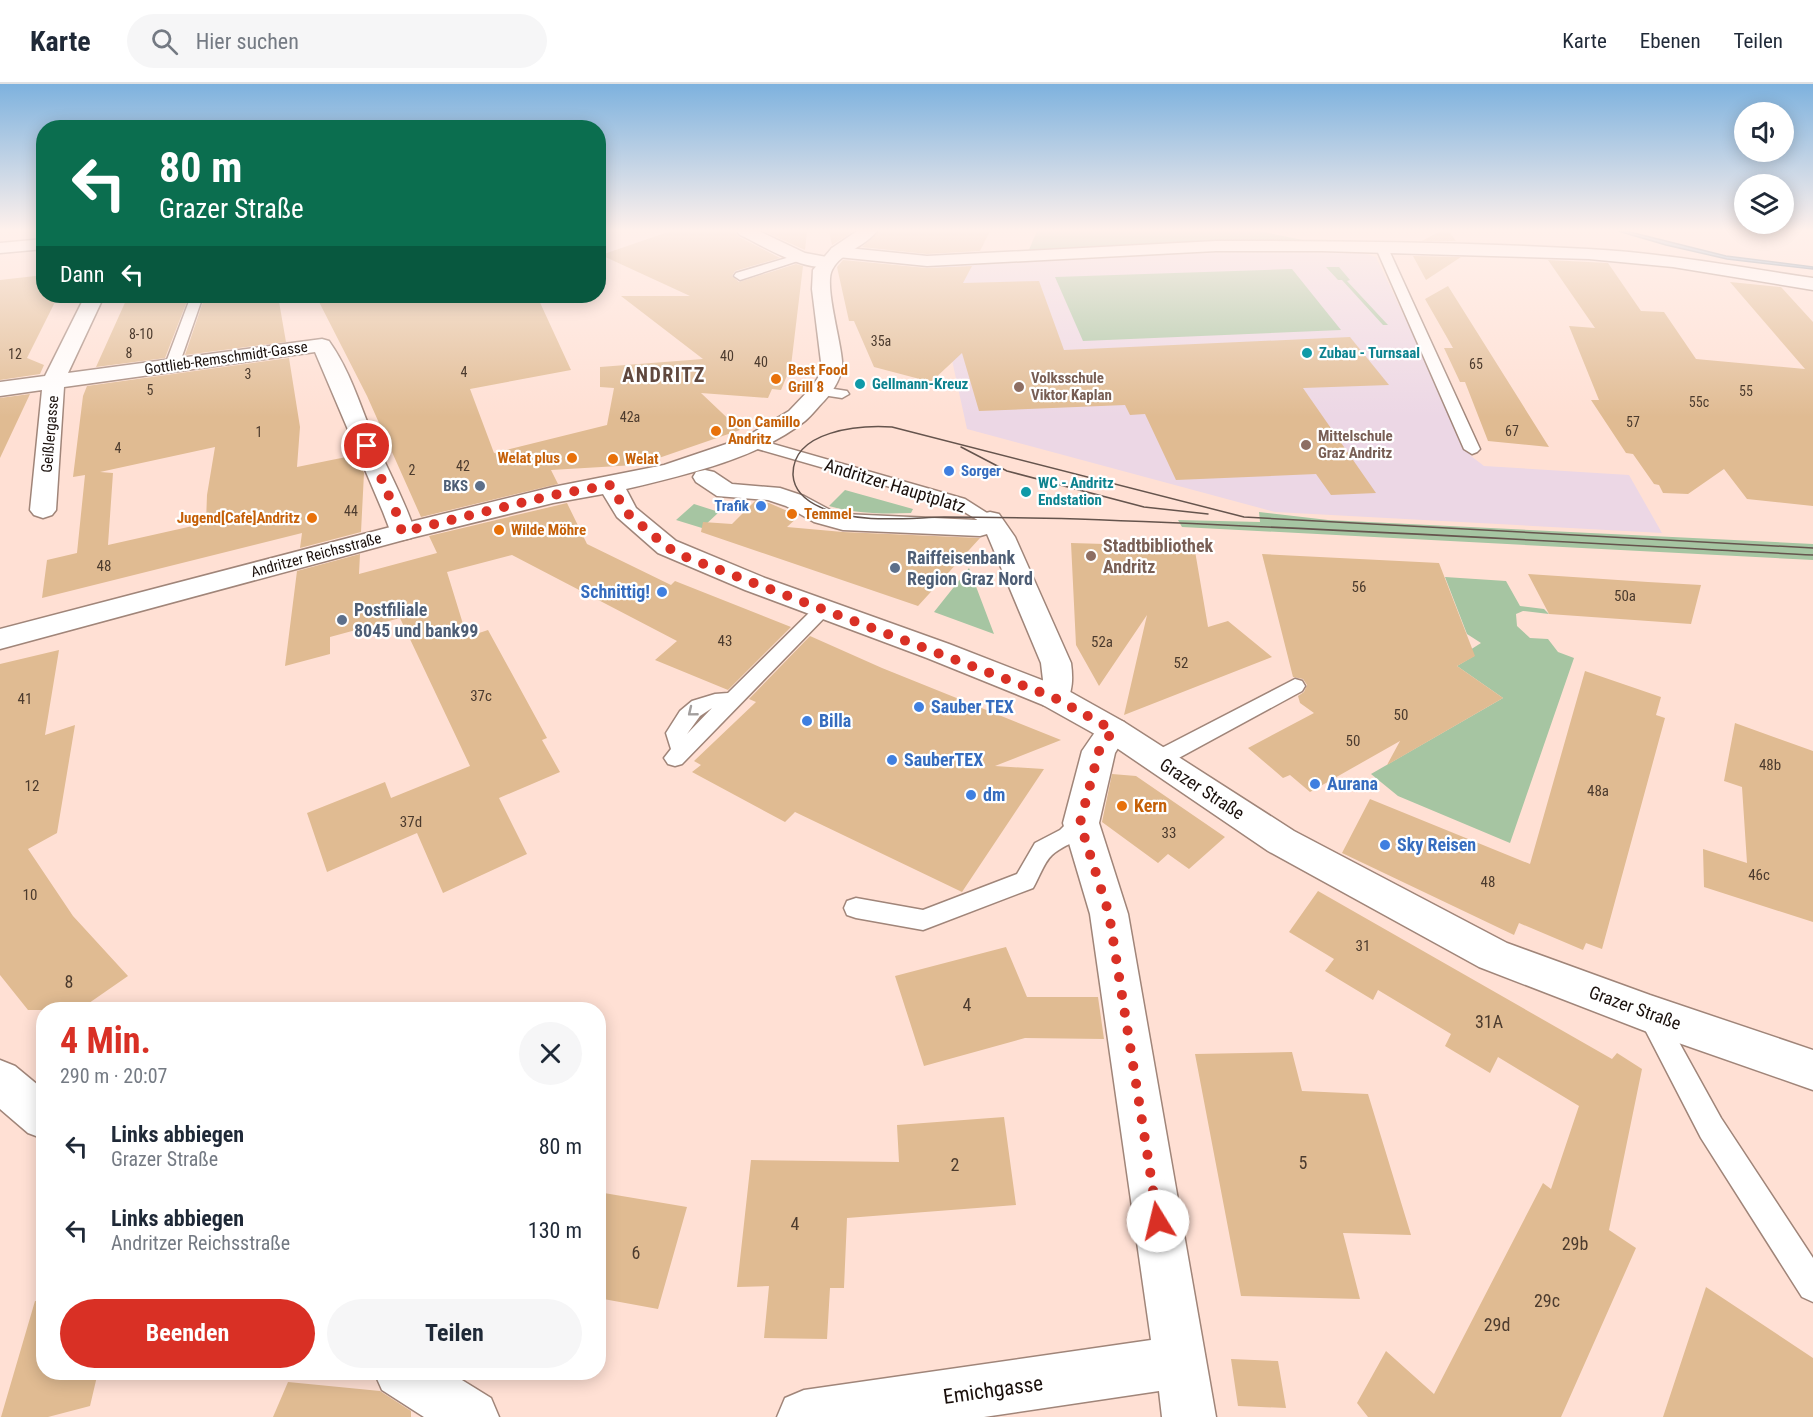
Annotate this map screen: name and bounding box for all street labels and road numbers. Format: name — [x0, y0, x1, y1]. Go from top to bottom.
street label: Gottlieb-Remschmidt-Gasse — [143, 338, 309, 378]
street label: Geißlergasse — [38, 395, 62, 473]
street label: Andritzer Hauptplatz — [822, 454, 968, 517]
street label: Andritzer Reichsstraße — [249, 529, 383, 581]
street label: Grazer Straße — [1156, 754, 1248, 824]
street label: Grazer Straße — [1586, 981, 1684, 1034]
street label: Emichgasse — [942, 1371, 1044, 1409]

